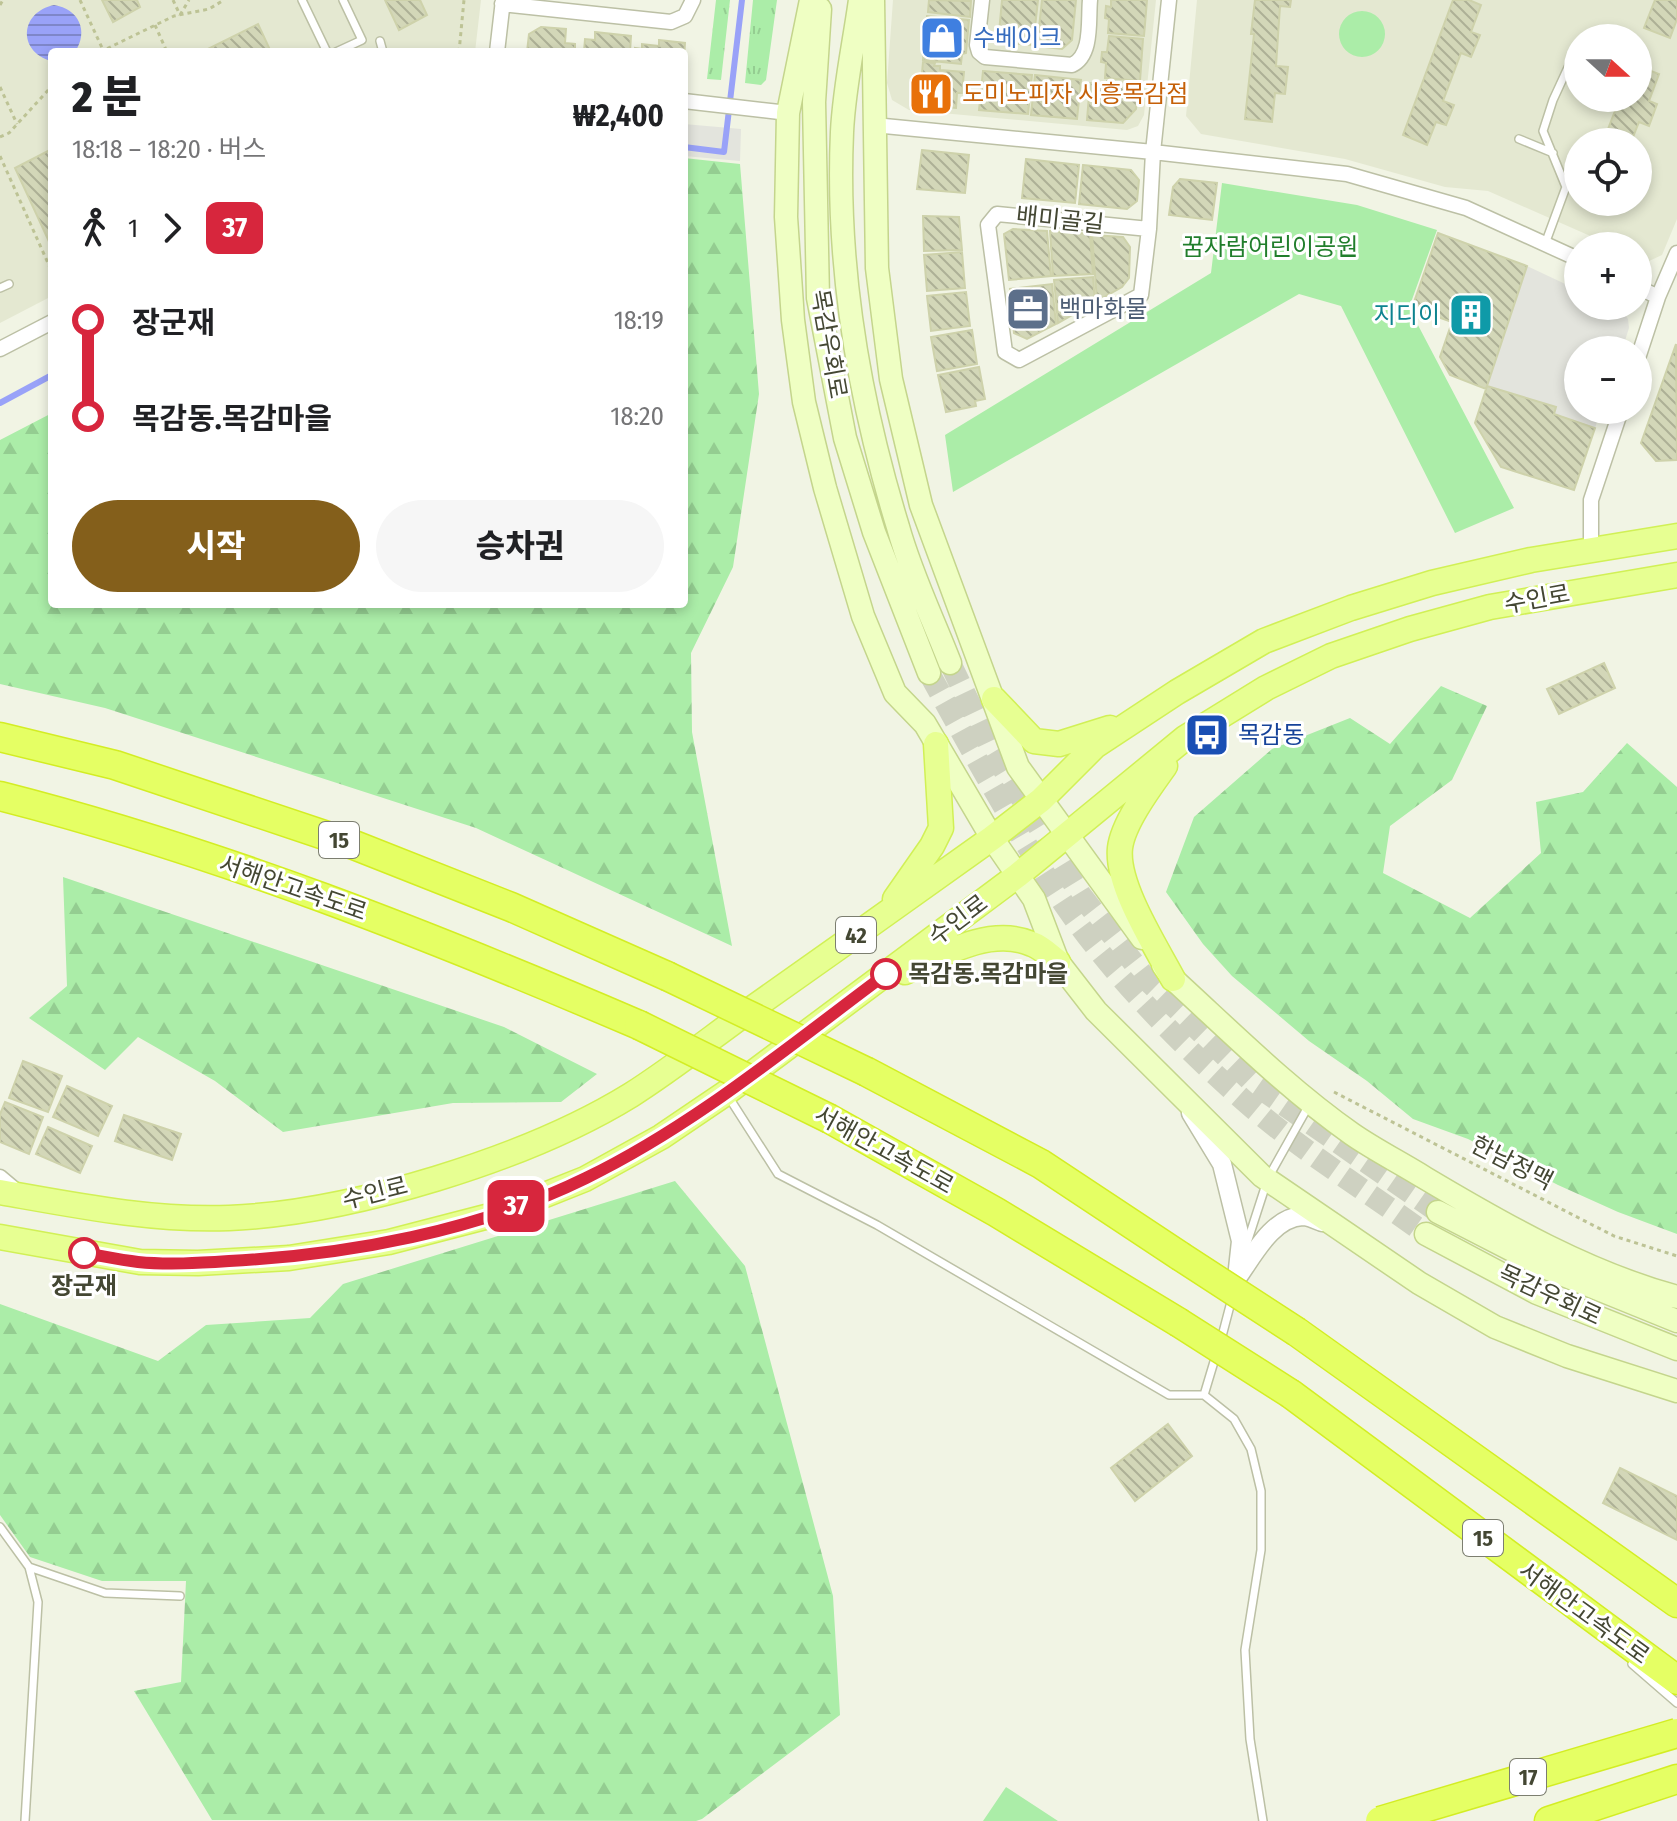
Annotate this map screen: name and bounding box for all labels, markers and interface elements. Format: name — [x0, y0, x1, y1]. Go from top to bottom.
shop icon: 수베이크 — [918, 14, 966, 62]
place label: 수베이크 — [973, 24, 1061, 52]
north arrow — [1564, 24, 1652, 112]
map controls — [1564, 24, 1652, 424]
restaurant icon: 도미노피자 시흥목감점 — [907, 70, 955, 118]
text: 2 분 — [72, 71, 142, 124]
place label: 도미노피자 시흥목감점 — [962, 80, 1188, 108]
text: ₩2,400 — [573, 98, 664, 134]
button: locate — [1564, 128, 1652, 216]
text: 18:18 – 18:20 · 버스 — [72, 134, 267, 165]
street label: 배미골길 — [1015, 201, 1105, 239]
icon: walk — [72, 206, 116, 250]
icon: forward — [150, 206, 194, 250]
text: 37 — [222, 211, 247, 244]
text: 1 — [128, 213, 138, 244]
button: + — [1564, 232, 1652, 320]
park label: 꿈자람어린이공원 — [1182, 233, 1358, 261]
office icon: 백마화물 — [1004, 285, 1052, 333]
street label: 목감우회로 — [806, 287, 852, 401]
building icon: 지디이 — [1447, 291, 1495, 339]
place label: 백마화물 — [1059, 295, 1147, 323]
place label: 지디이 — [1374, 301, 1440, 329]
text: 장군재 — [132, 305, 215, 341]
text: 18:19 — [614, 305, 664, 336]
button: − — [1564, 336, 1652, 424]
text: 목감동.목감마을 — [132, 401, 332, 437]
text: 18:20 — [610, 401, 664, 432]
button: 시작 — [72, 500, 360, 592]
button: 승차권 — [376, 500, 664, 592]
street label: 수인로 — [1502, 579, 1572, 619]
bus stop icon: 목감동 — [1183, 711, 1231, 759]
place label: 목감동 — [1238, 721, 1304, 749]
road number: 15 — [319, 822, 359, 858]
street label: 서해안고속도로 — [215, 850, 371, 926]
street label: 수인로 — [923, 889, 993, 951]
road number: 42 — [836, 917, 876, 953]
marker: 목감동.목감마을 — [871, 959, 901, 989]
place label: 목감동.목감마을 — [908, 960, 1068, 988]
street label: 서해안고속도로 — [810, 1100, 958, 1200]
street label: 한남정맥 — [1466, 1130, 1558, 1196]
street label: 수인로 — [339, 1171, 411, 1215]
line badge: 37 — [480, 1180, 552, 1232]
text: 37 — [503, 1189, 529, 1222]
marker: 장군재 — [69, 1238, 99, 1268]
street label: 목감우회로 — [1494, 1259, 1606, 1331]
place label: 장군재 — [51, 1272, 117, 1300]
road number: 15 — [1463, 1520, 1503, 1556]
street label: 서해안고속도로 — [1513, 1556, 1655, 1670]
road number: 17 — [1510, 1759, 1546, 1795]

